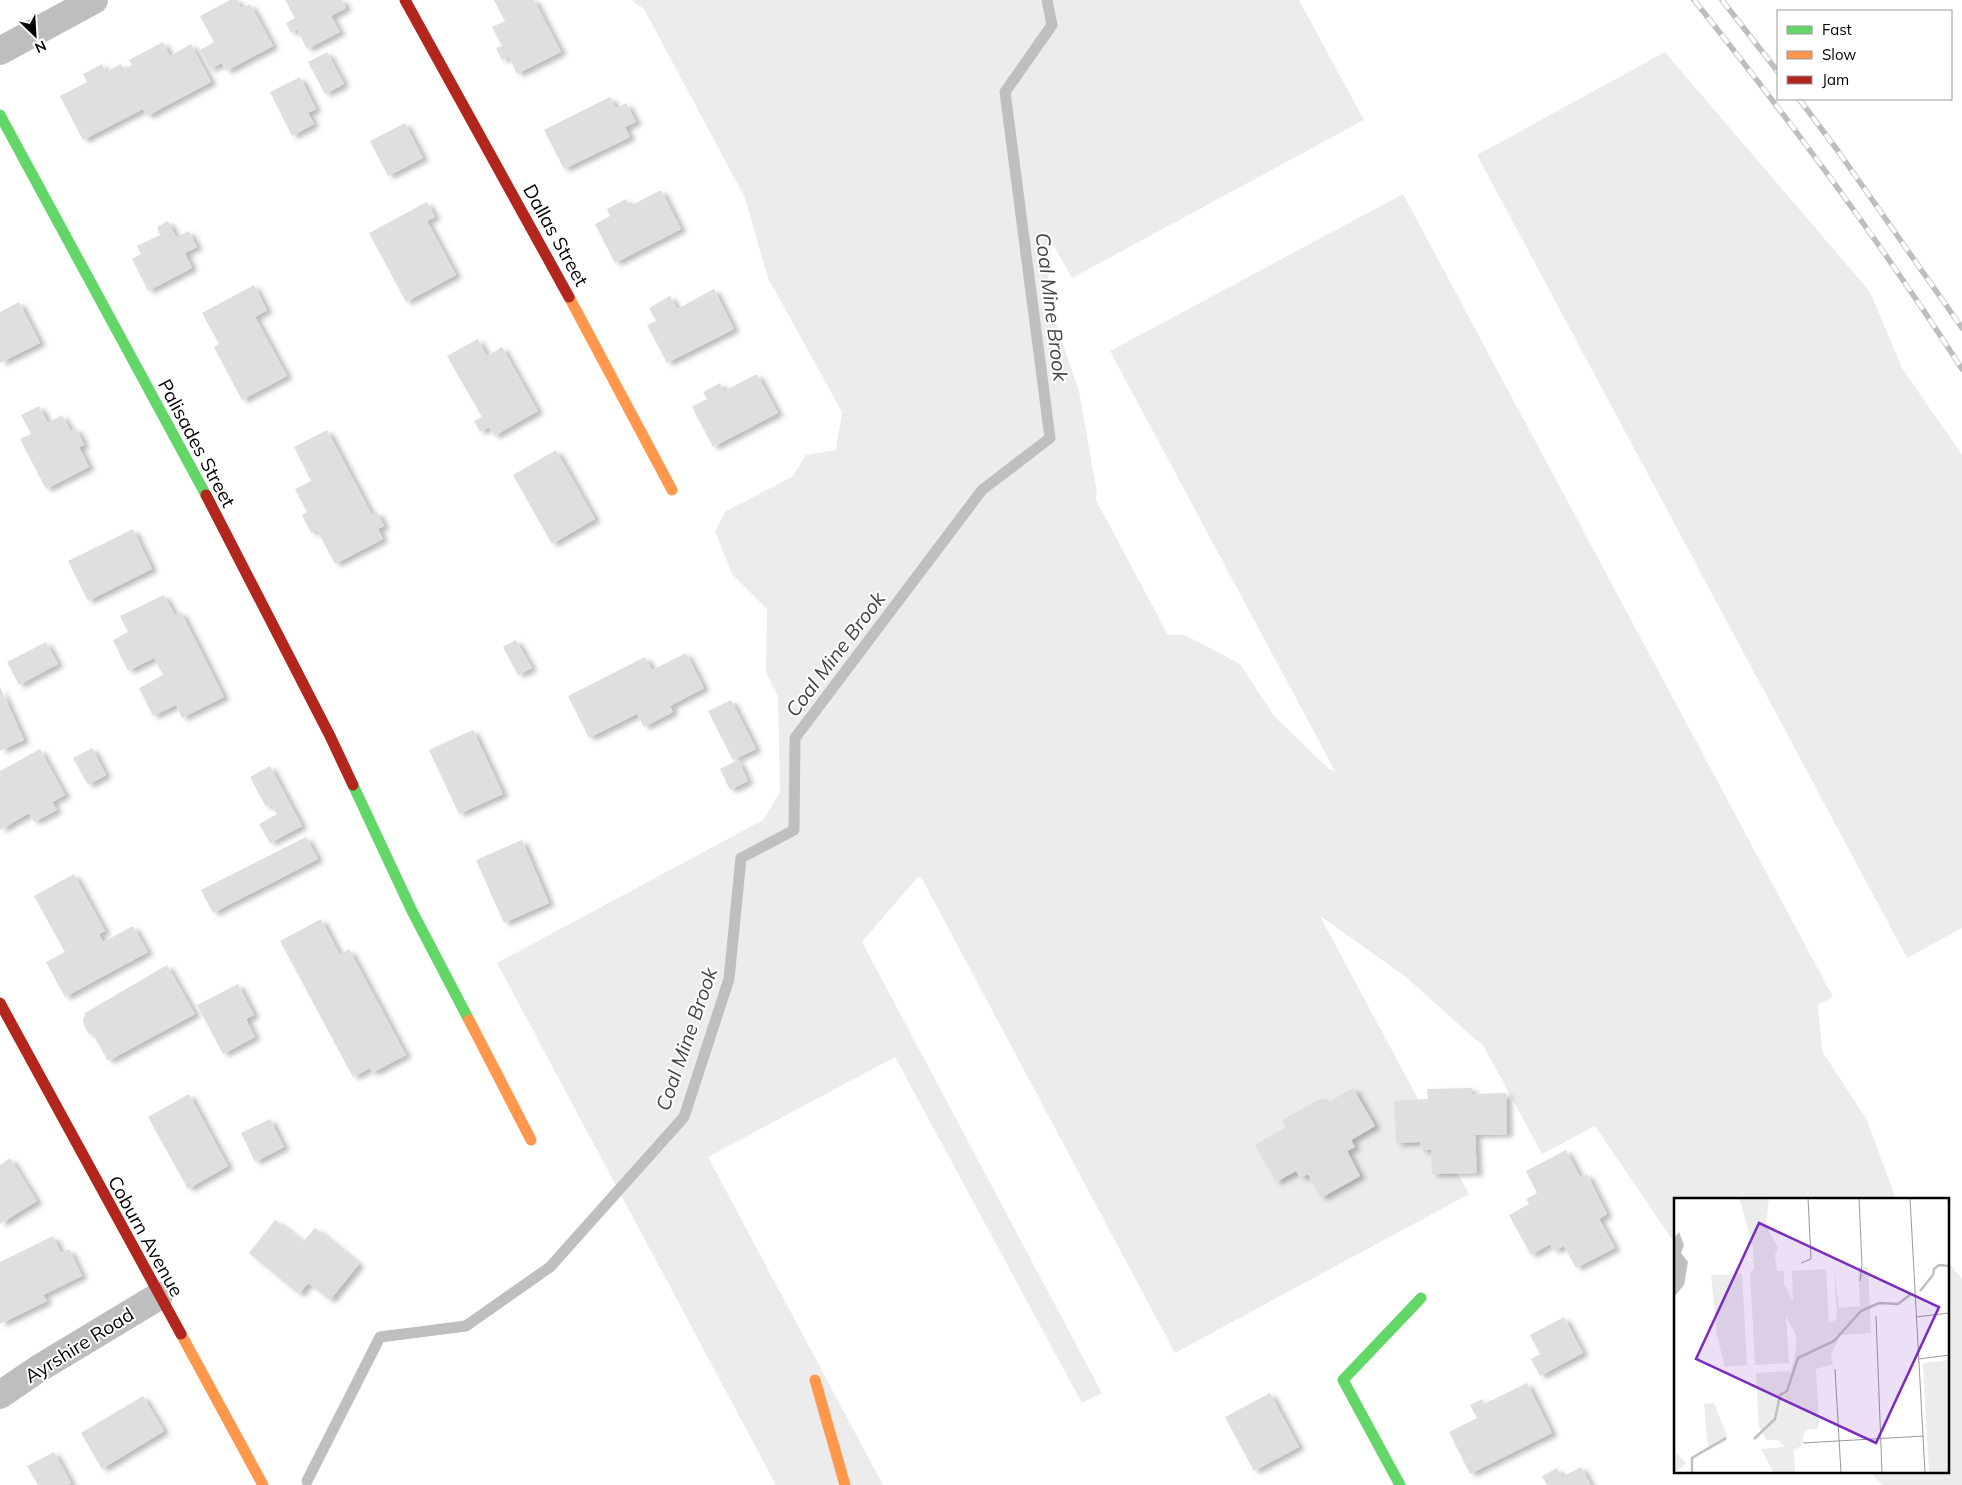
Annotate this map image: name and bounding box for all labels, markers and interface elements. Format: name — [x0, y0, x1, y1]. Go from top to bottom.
north arrow — [10, 10, 60, 60]
legend — [1777, 10, 1952, 100]
text: Fast — [1822, 20, 1852, 39]
text: N — [32, 36, 49, 57]
text: Slow — [1822, 45, 1856, 64]
text: Jam — [1822, 70, 1849, 89]
street label: Dallas Street — [518, 180, 594, 291]
water label: Coal Mine Brook — [1030, 231, 1074, 384]
street label: Palisades Street — [153, 375, 241, 512]
water label: Coal Mine Brook — [780, 586, 891, 721]
water label: Coal Mine Brook — [650, 963, 722, 1114]
street label: Coburn Avenue — [103, 1171, 189, 1301]
inset map — [1674, 1198, 1950, 1472]
street label: Ayrshire Road — [20, 1302, 138, 1388]

